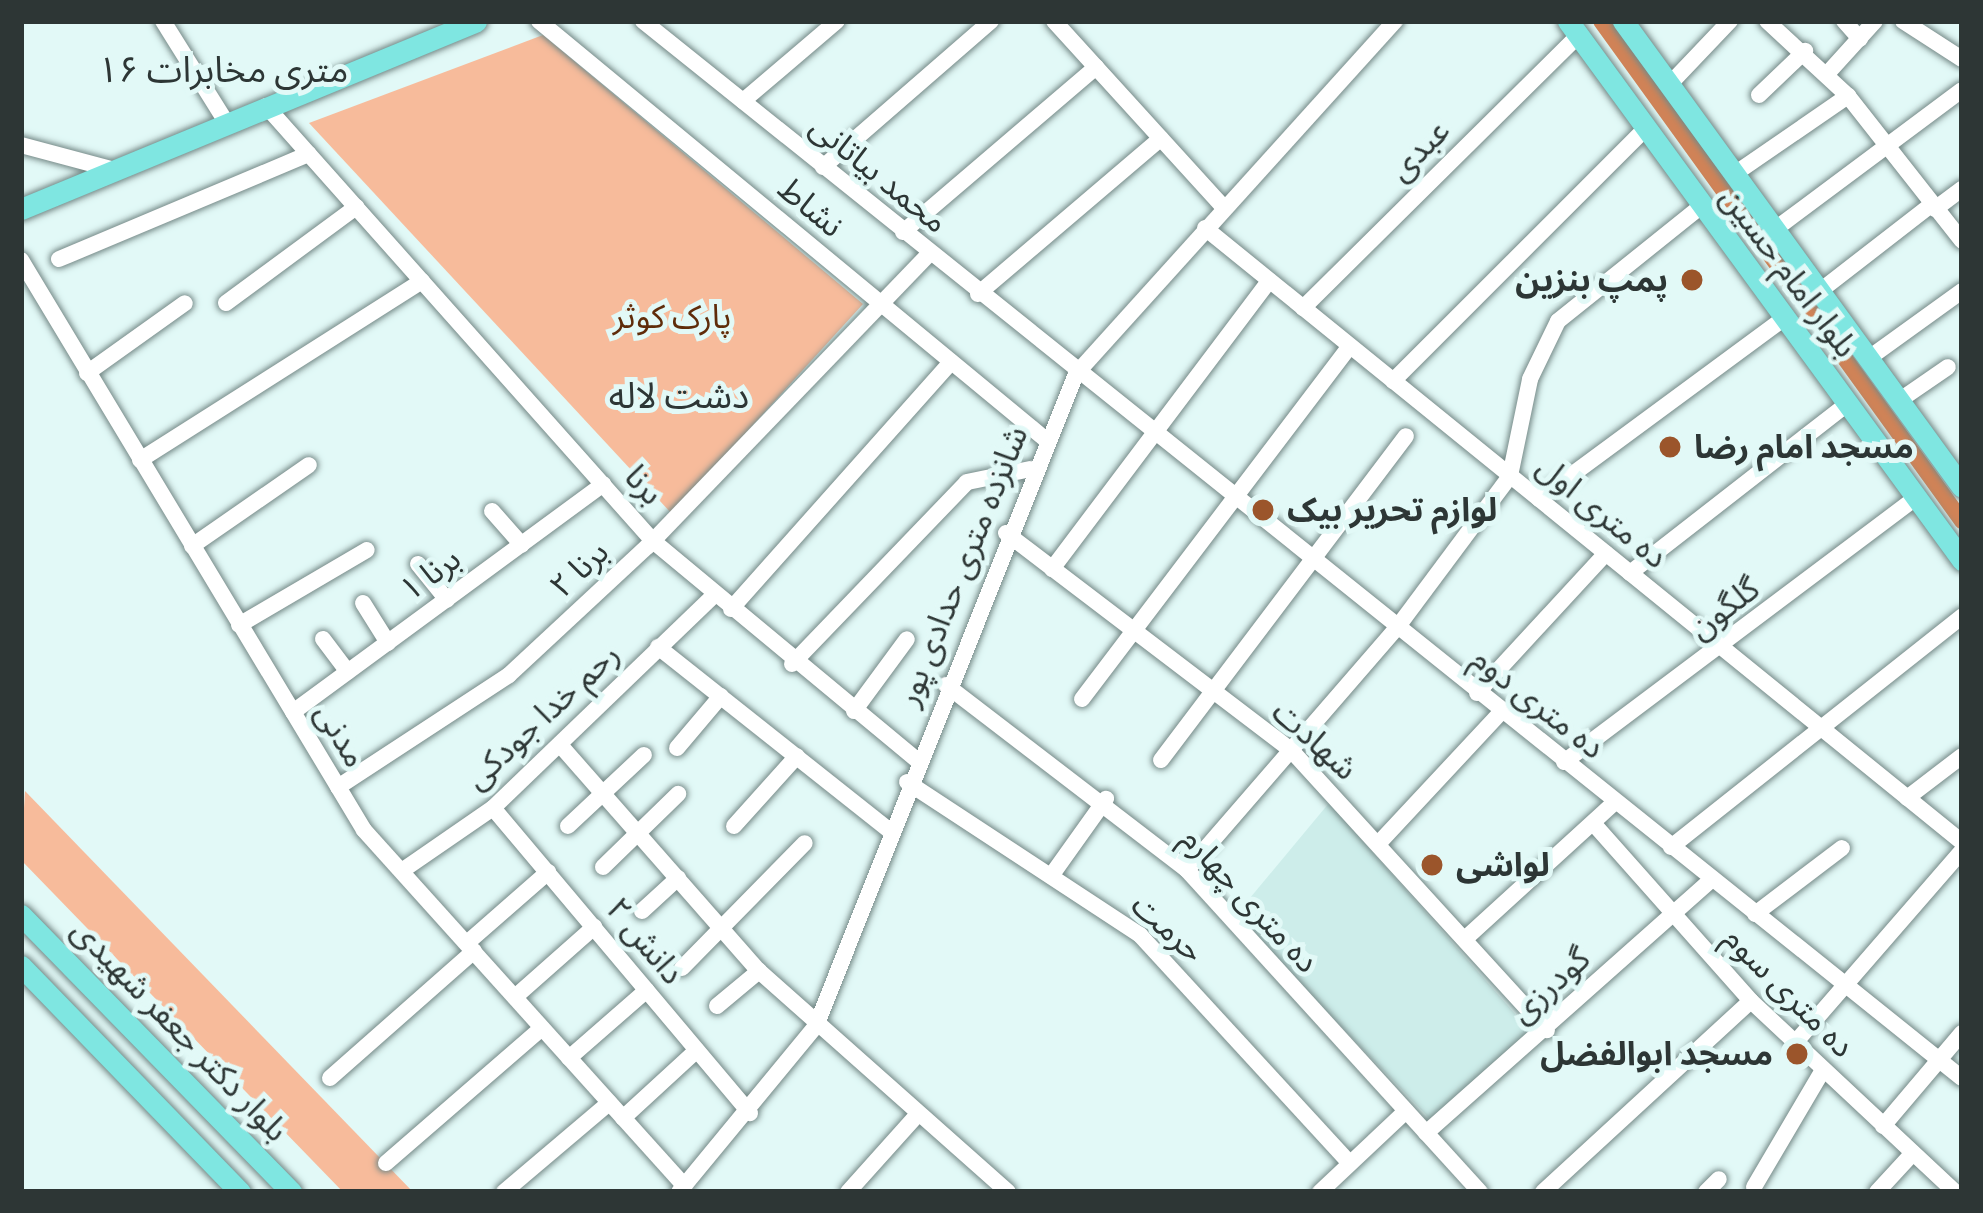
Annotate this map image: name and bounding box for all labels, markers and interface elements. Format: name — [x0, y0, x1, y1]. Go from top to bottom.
district label: ۱۶ متری مخابرات — [98, 47, 348, 91]
street label: محمد بیاتانی — [802, 106, 956, 242]
street label: عبدی — [1380, 111, 1458, 189]
street label: نشاط — [770, 169, 852, 245]
street label: بلوار امام حسین — [1712, 179, 1866, 365]
place label: پمپ بنزین — [1515, 260, 1668, 300]
marker: پمپ بنزین — [1679, 267, 1705, 293]
park label: پارک کوثر — [613, 297, 731, 337]
district label: دشت لاله — [609, 373, 749, 417]
street label: شانزده متری حدادی پور — [888, 420, 1036, 712]
place label: مسجد امام رضا — [1694, 427, 1914, 467]
marker: مسجد امام رضا — [1657, 434, 1683, 460]
street label: ده متری اول — [1529, 447, 1675, 577]
street label: برنا — [616, 457, 672, 513]
place label: لوازم تحریر بیک — [1287, 490, 1497, 530]
marker: لوازم تحریر بیک — [1250, 497, 1276, 523]
street label: برنا ۲ — [542, 532, 616, 606]
street label: برنا ۱ — [392, 539, 468, 609]
street label: گلگون — [1681, 569, 1767, 647]
street label: رحم خدا جودکی — [457, 634, 627, 798]
street label: ده متری دوم — [1464, 639, 1612, 767]
street label: شهادت — [1264, 692, 1366, 788]
street label: مدنی — [307, 696, 375, 774]
street label: ده متری چهارم — [1173, 819, 1327, 981]
place label: لواشی — [1456, 845, 1550, 885]
marker: لواشی — [1419, 852, 1445, 878]
street label: حرمت — [1123, 885, 1213, 971]
street label: دانش ۲ — [598, 890, 692, 992]
street label: بلوار دکتر جعفر شهیدی — [64, 910, 296, 1150]
street label: ده متری سوم — [1715, 918, 1863, 1066]
street label: گودرزی — [1502, 939, 1598, 1031]
place label: مسجد ابوالفضل — [1540, 1034, 1773, 1074]
marker: مسجد ابوالفضل — [1784, 1041, 1810, 1067]

